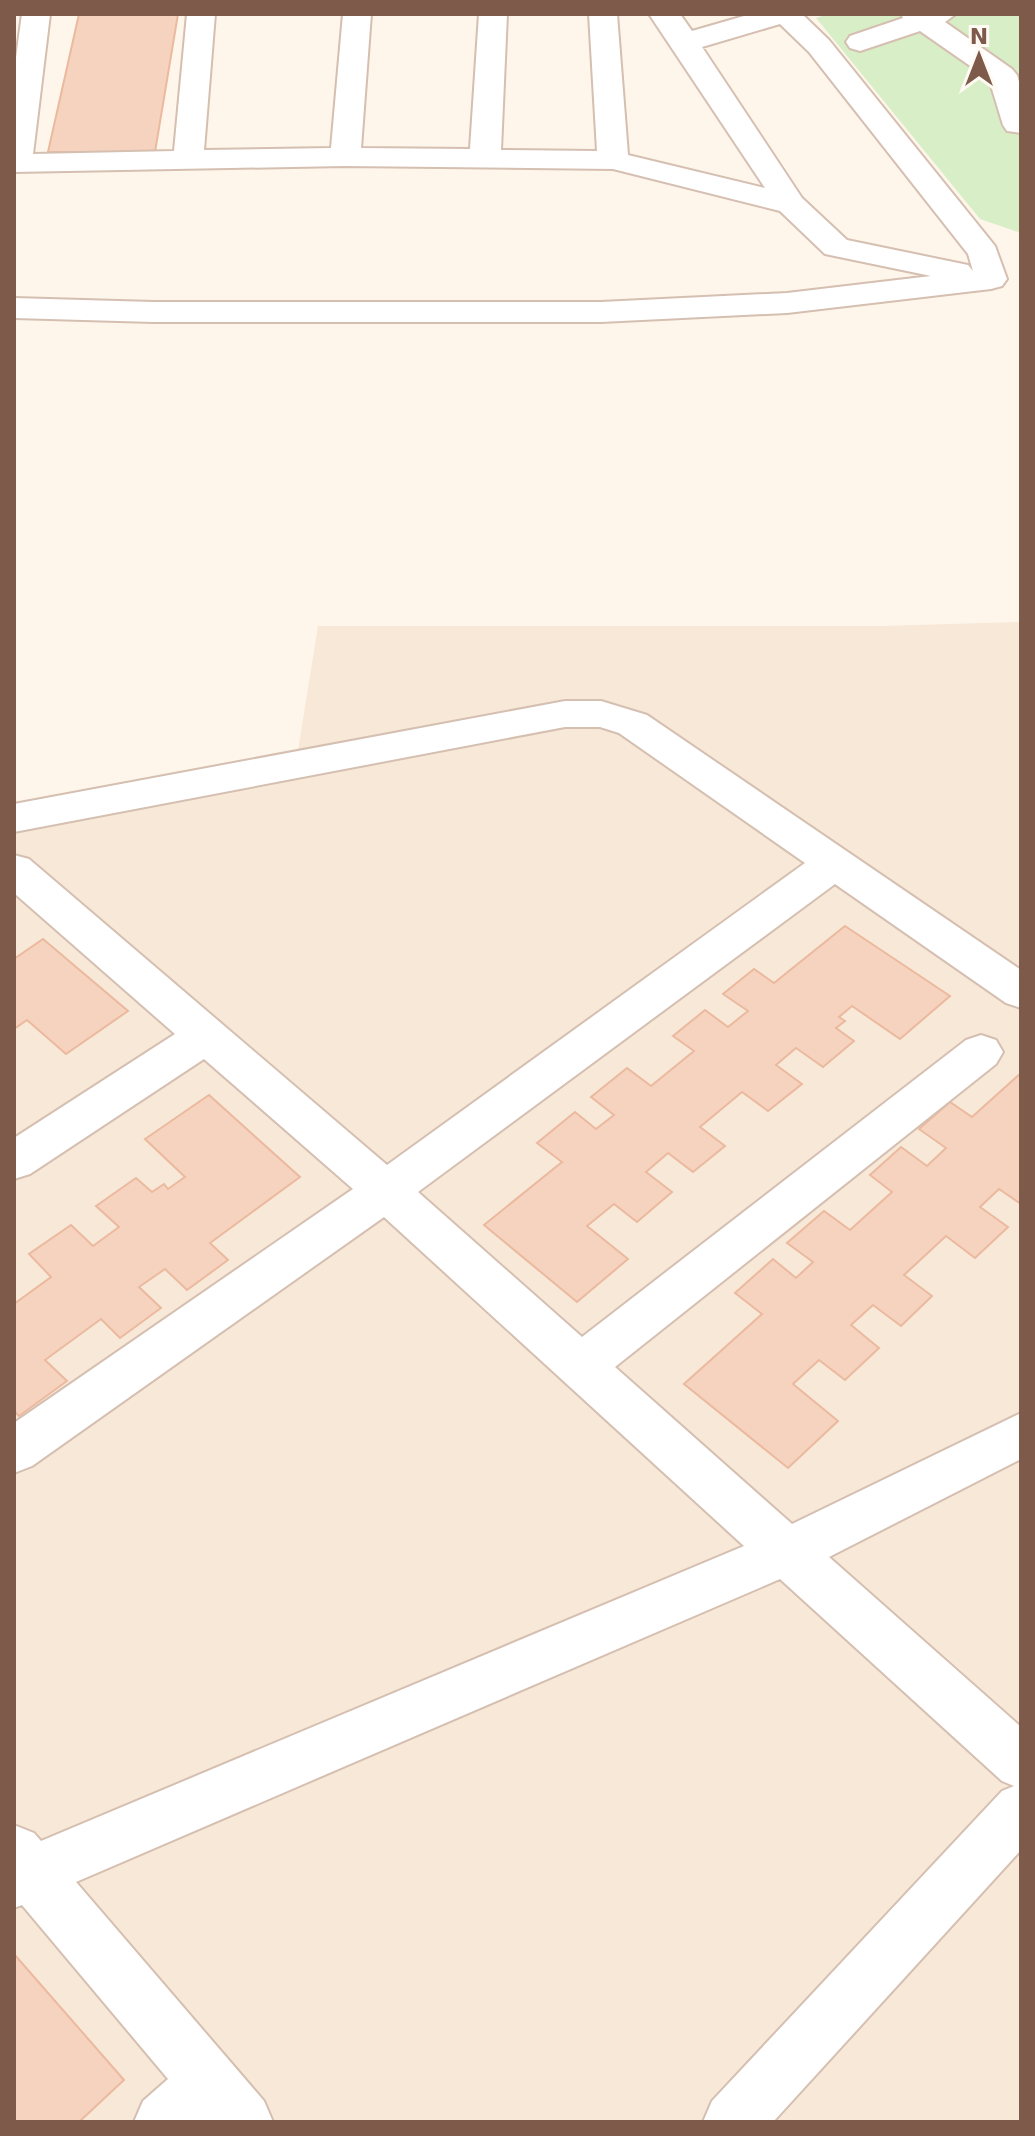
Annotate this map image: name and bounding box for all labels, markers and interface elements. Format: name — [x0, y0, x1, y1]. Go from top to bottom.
north arrow — [939, 16, 1019, 96]
text: N — [970, 24, 988, 49]

